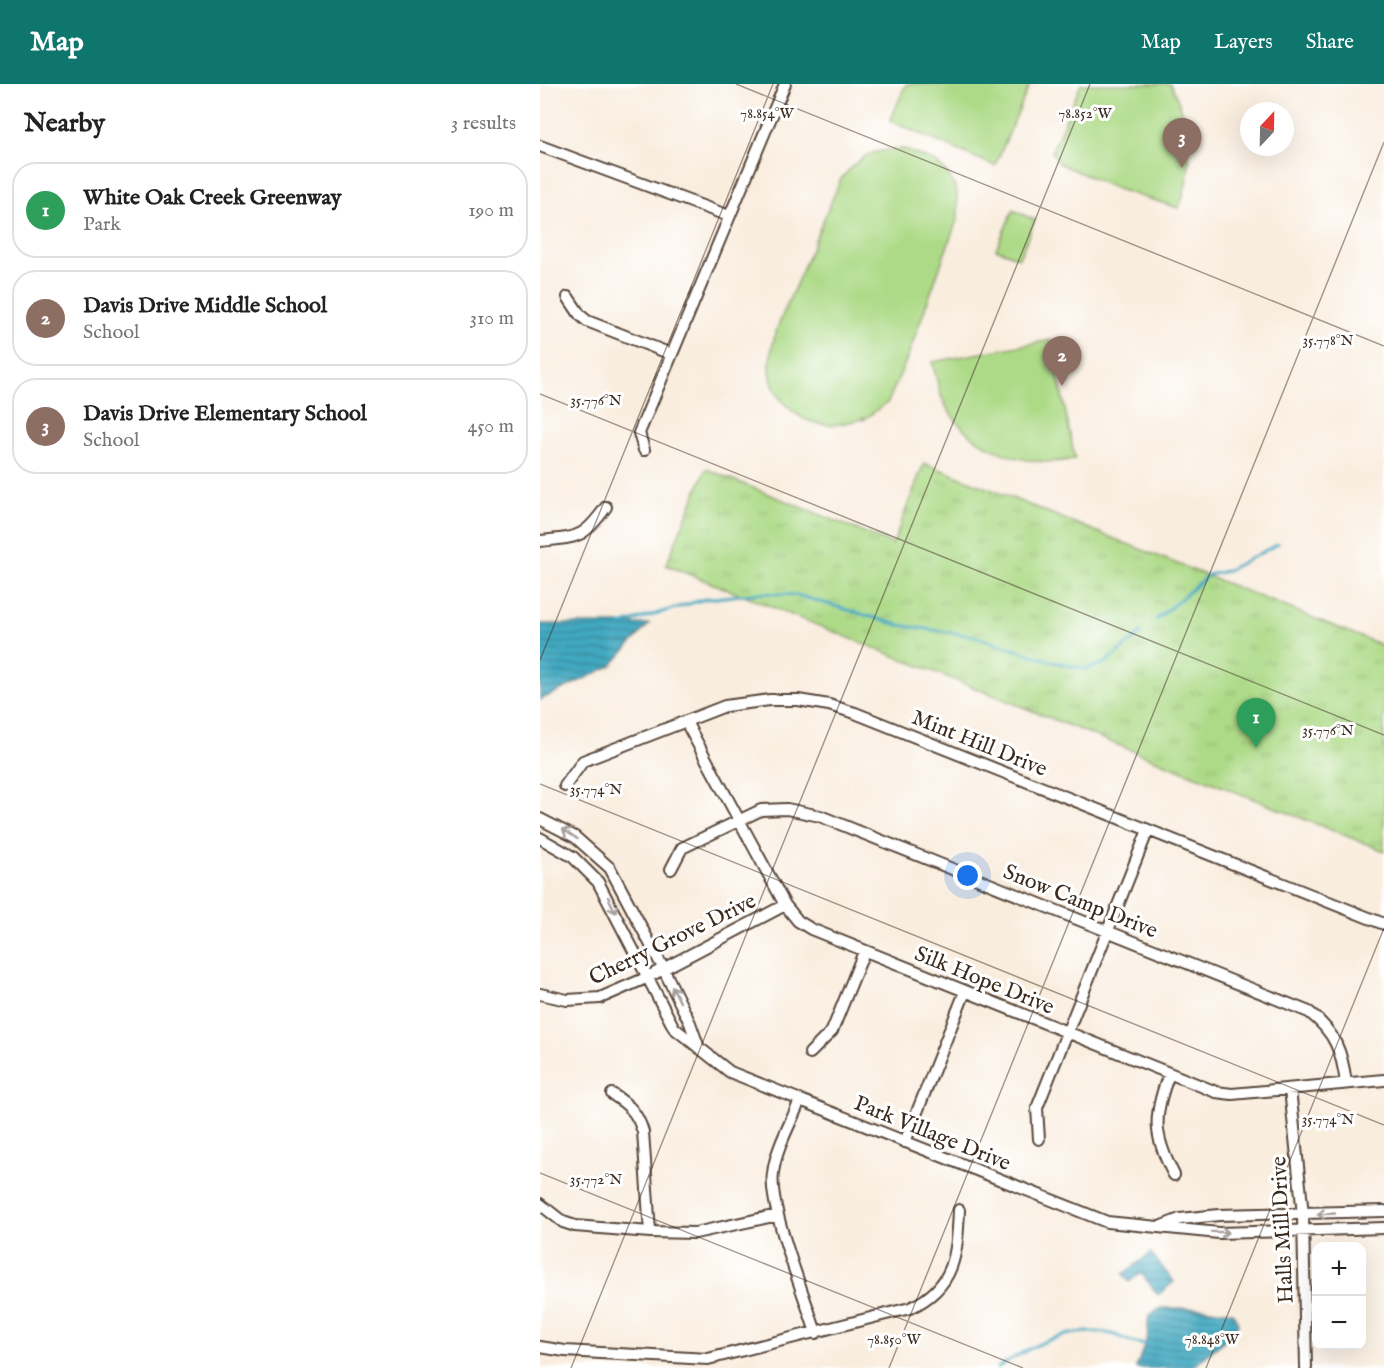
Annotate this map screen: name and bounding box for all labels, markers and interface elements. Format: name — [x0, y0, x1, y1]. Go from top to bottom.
text: Map — [30, 25, 84, 60]
text: Map — [1141, 29, 1181, 56]
text: Layers — [1214, 29, 1273, 56]
text: Share — [1306, 29, 1354, 56]
north arrow — [1240, 102, 1294, 156]
text: 78.854°W — [740, 104, 795, 123]
text: 78.852°W — [1058, 104, 1112, 123]
text: Nearby — [24, 107, 105, 140]
text: 3 results — [451, 111, 516, 136]
pin: 3 — [1162, 118, 1202, 168]
text: White Oak Creek Greenway — [83, 184, 342, 212]
text: 1 — [42, 198, 49, 223]
text: 190 m — [468, 198, 514, 223]
text: Park — [83, 212, 121, 237]
text: Davis Drive Middle School — [83, 292, 327, 320]
text: 2 — [41, 306, 50, 331]
text: 310 m — [470, 306, 514, 331]
text: School — [83, 320, 139, 345]
text: 35.778°N — [1302, 331, 1354, 350]
pin: 2 — [1042, 336, 1082, 386]
text: 35.776°N — [570, 391, 622, 410]
text: Davis Drive Elementary School — [83, 400, 367, 428]
text: 3 — [42, 414, 49, 439]
text: 450 m — [467, 414, 514, 439]
text: School — [83, 428, 139, 453]
pin: 1 — [1236, 698, 1276, 748]
street label: Mint Hill Drive — [907, 704, 1051, 784]
text: 35.776°N — [1302, 721, 1354, 740]
text: 35.774°N — [570, 780, 622, 799]
one-way arrow — [563, 828, 579, 840]
street label: Snow Camp Drive — [999, 858, 1162, 946]
your location — [953, 861, 982, 890]
street label: Cherry Grove Drive — [585, 887, 761, 992]
one-way arrow — [606, 896, 618, 914]
street label: Silk Hope Drive — [910, 940, 1058, 1022]
one-way arrow — [670, 986, 682, 1004]
street label: Park Village Drive — [850, 1090, 1015, 1178]
text: 35.774°N — [1302, 1110, 1354, 1129]
street label: Halls Mill Drive — [1265, 1155, 1301, 1304]
text: 35.772°N — [570, 1170, 622, 1189]
one-way arrow — [1316, 1208, 1336, 1219]
one-way arrow — [1210, 1226, 1230, 1238]
map controls — [1312, 1242, 1366, 1350]
button: + — [1312, 1242, 1366, 1296]
button: − — [1312, 1296, 1366, 1350]
text: 78.850°W — [867, 1330, 922, 1349]
text: 78.848°W — [1185, 1330, 1240, 1349]

